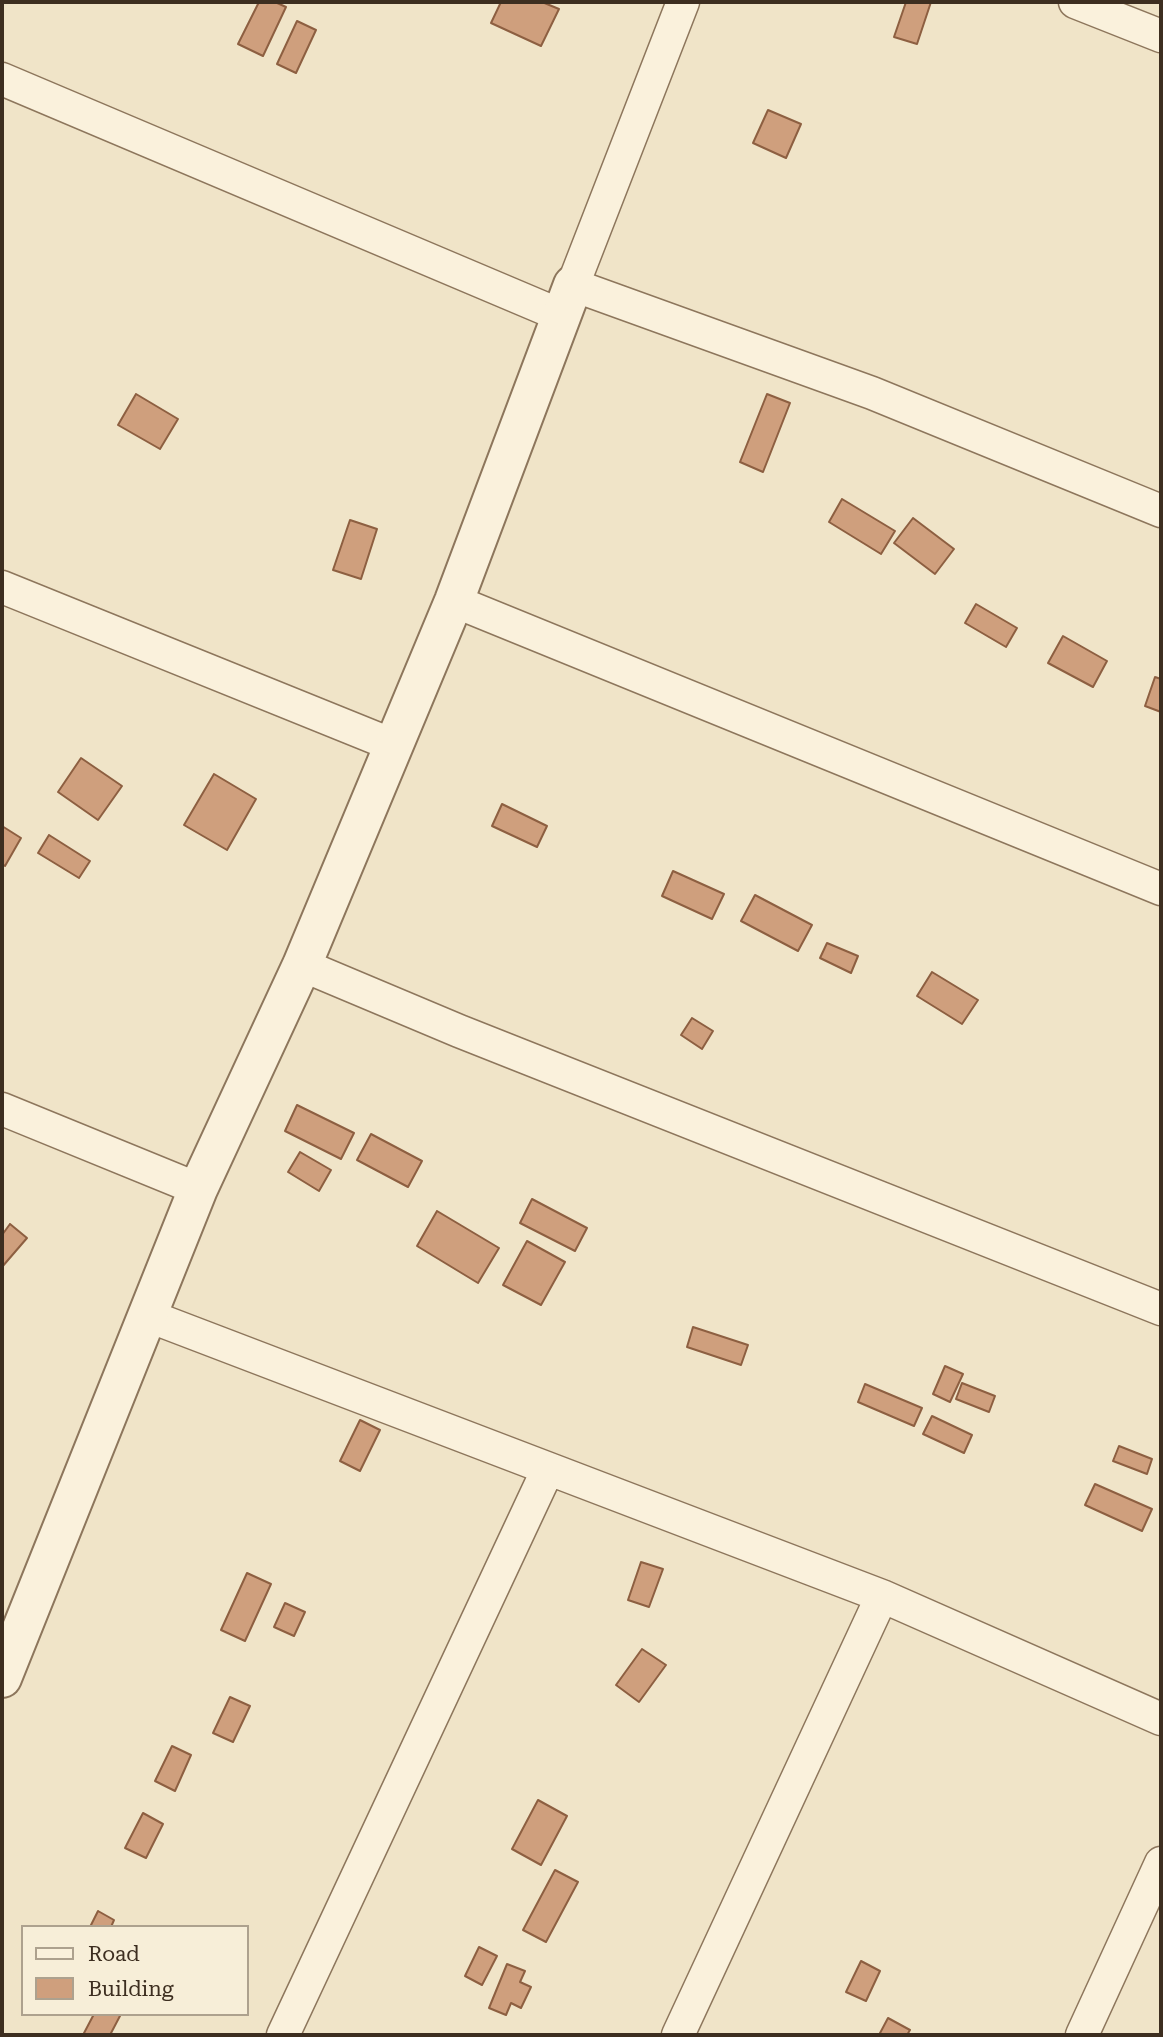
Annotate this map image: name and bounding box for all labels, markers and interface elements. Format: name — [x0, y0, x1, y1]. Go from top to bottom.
legend — [21, 1925, 248, 2016]
text: Road — [88, 1942, 140, 1966]
text: Building — [88, 1977, 174, 2001]

